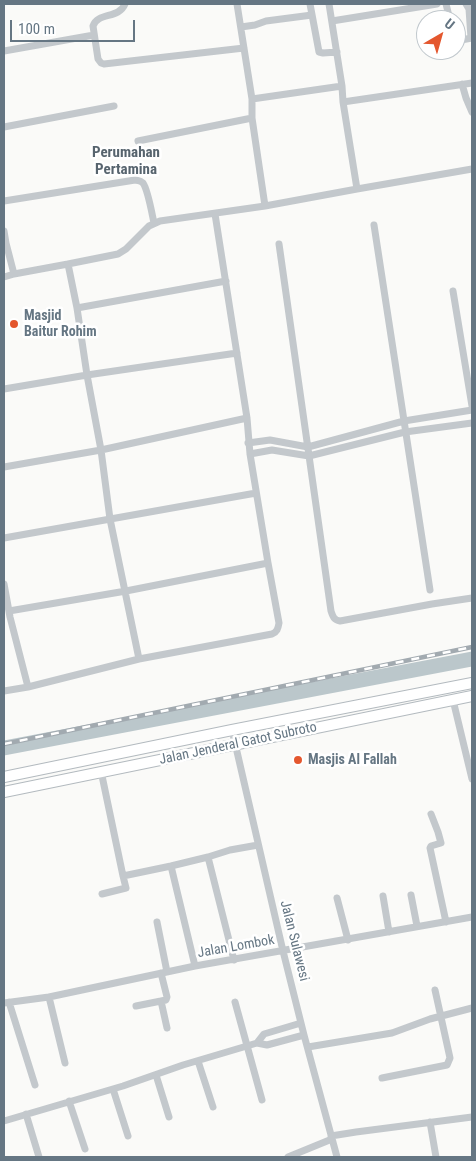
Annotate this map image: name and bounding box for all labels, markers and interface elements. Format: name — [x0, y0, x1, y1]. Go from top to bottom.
scale bar — [12, 10, 138, 42]
north arrow — [416, 10, 466, 60]
text: U — [442, 15, 458, 33]
text: 100 m — [18, 20, 55, 38]
district label: Perumahan Pertamina — [92, 144, 160, 179]
place label: Masjid Baitur Rohim — [24, 308, 97, 341]
marker: Masjid Baitur Rohim — [8, 318, 20, 330]
street label: Jalan Jenderal Gatot Subroto — [158, 719, 318, 769]
place label: Masjis Al Fallah — [308, 752, 397, 768]
marker: Masjis Al Fallah — [292, 754, 304, 766]
street label: Jalan Sulawesi — [276, 899, 312, 983]
street label: Jalan Lombok — [196, 932, 276, 962]

